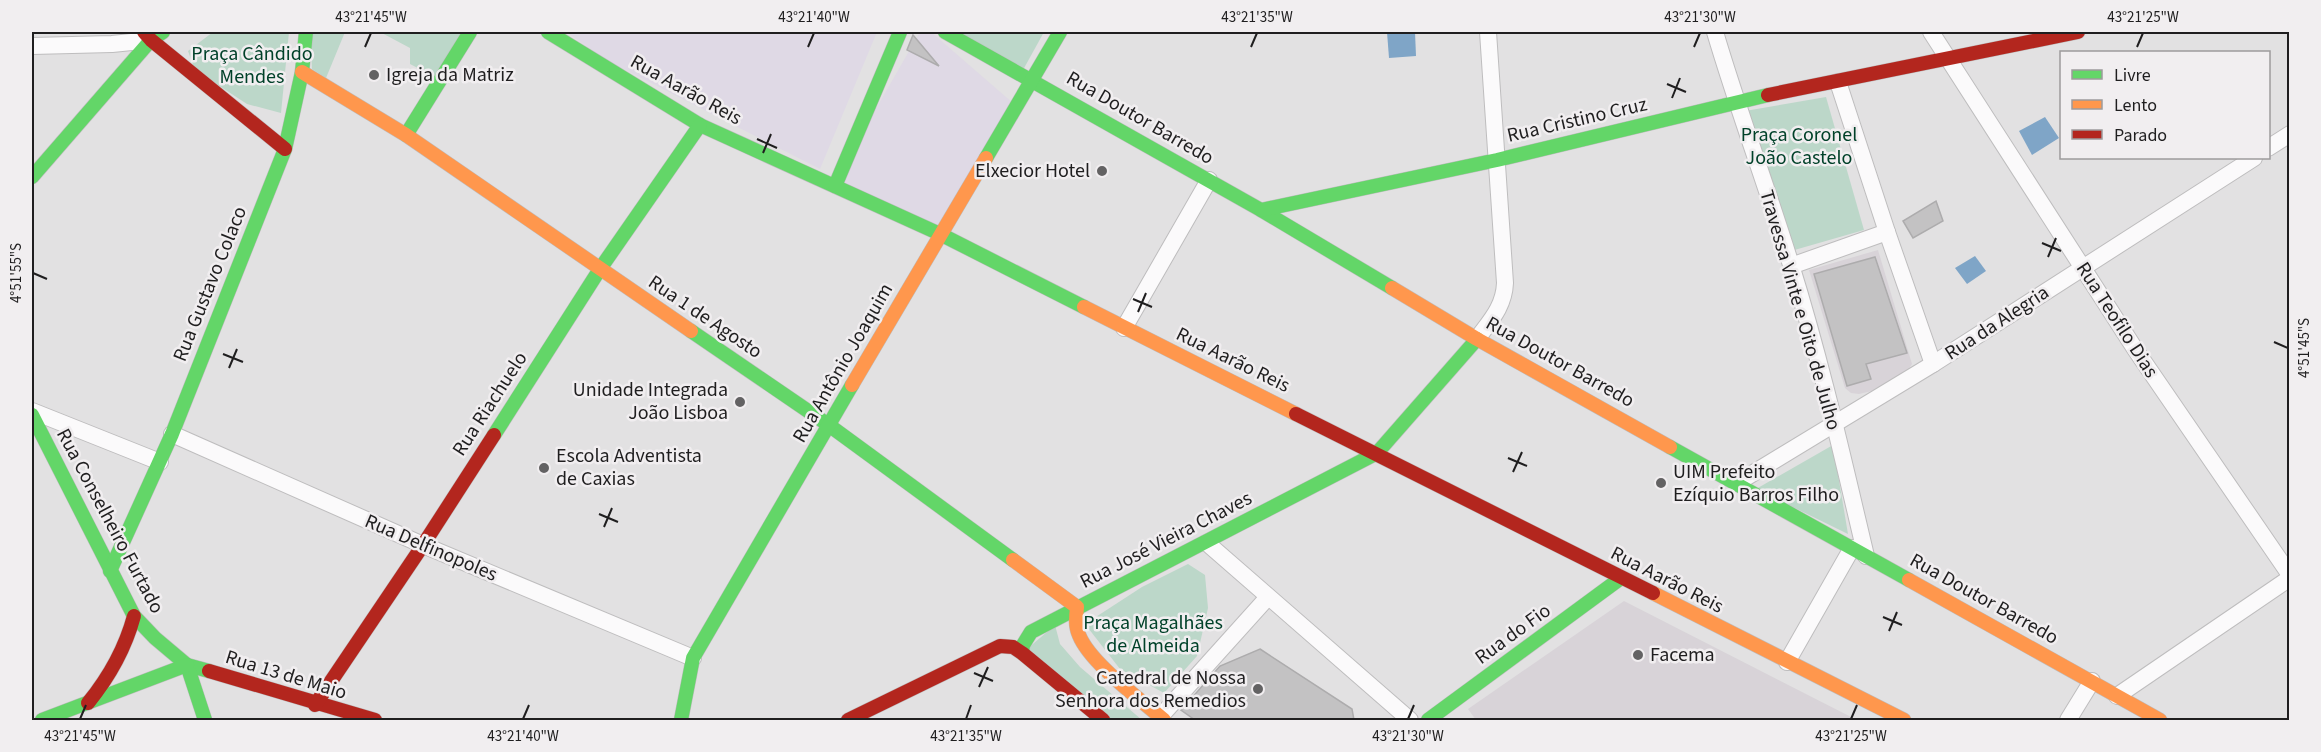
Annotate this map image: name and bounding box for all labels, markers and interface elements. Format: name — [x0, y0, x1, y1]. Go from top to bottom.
text: 43°21'45"W — [335, 7, 407, 28]
text: 43°21'40"W — [778, 7, 850, 28]
text: 43°21'35"W — [1221, 7, 1293, 28]
text: 43°21'30"W — [1664, 7, 1736, 28]
text: 43°21'25"W — [2107, 7, 2179, 28]
park label: Praça Cândido Mendes — [191, 40, 313, 91]
street label: Rua Aarão Reis — [625, 48, 747, 132]
legend — [2060, 51, 2270, 159]
place label: Igreja da Matriz — [386, 61, 514, 89]
text: Livre — [2114, 63, 2151, 88]
street label: Rua Doutor Barredo — [1061, 64, 1219, 172]
marker: Igreja da Matriz — [367, 68, 381, 82]
street label: Rua Cristino Cruz — [1504, 90, 1650, 150]
text: Lento — [2114, 93, 2157, 118]
park label: Praça Coronel João Castelo — [1741, 121, 1857, 172]
text: Parado — [2114, 123, 2167, 148]
place label: Elxecior Hotel — [975, 157, 1090, 185]
marker: Elxecior Hotel — [1095, 164, 1109, 178]
street label: Travessa Vinte e Oito de Julho — [1752, 187, 1848, 433]
street label: Rua Gustavo Colaco — [166, 202, 254, 366]
text: 4°51'55"S — [6, 243, 27, 303]
street label: Rua Teofilo Dias — [2069, 257, 2165, 383]
street label: Rua 1 de Agosto — [642, 268, 768, 366]
street label: Rua Antônio Joaquim — [786, 278, 900, 448]
street label: Rua da Alegria — [1939, 279, 2055, 367]
street label: Rua Doutor Barredo — [1481, 310, 1639, 414]
text: 4°51'45"S — [2294, 318, 2315, 378]
street label: Rua Aarão Reis — [1171, 320, 1295, 400]
street label: Rua Riachuelo — [446, 346, 534, 462]
place label: Unidade Integrada João Lisboa — [573, 376, 728, 427]
marker: Unidade Integrada João Lisboa — [733, 395, 747, 409]
street label: Rua Conselheiro Furtado — [49, 423, 171, 619]
place label: Escola Adventista de Caxias — [556, 442, 702, 493]
place label: UIM Prefeito Ezíquio Barros Filho — [1673, 458, 1839, 509]
marker: Escola Adventista de Caxias — [537, 461, 551, 475]
marker: UIM Prefeito Ezíquio Barros Filho — [1654, 476, 1668, 490]
street label: Rua José Vieira Chaves — [1075, 484, 1257, 596]
street label: Rua Delfinopoles — [360, 507, 502, 589]
street label: Rua Aarão Reis — [1606, 539, 1728, 621]
street label: Rua Doutor Barredo — [1905, 547, 2063, 651]
street label: Rua do Fio — [1469, 597, 1557, 671]
park label: Praça Magalhães de Almeida — [1083, 609, 1223, 660]
place label: Facema — [1650, 641, 1715, 669]
street label: Rua 13 de Maio — [222, 643, 350, 707]
marker: Facema — [1631, 648, 1645, 662]
place label: Catedral de Nossa Senhora dos Remedios — [1055, 664, 1246, 715]
marker: Catedral de Nossa Senhora dos Remedios — [1251, 682, 1265, 696]
text: 43°21'45"W — [44, 726, 116, 747]
text: 43°21'40"W — [487, 726, 559, 747]
text: 43°21'35"W — [930, 726, 1002, 747]
text: 43°21'30"W — [1372, 726, 1444, 747]
text: 43°21'25"W — [1815, 726, 1887, 747]

